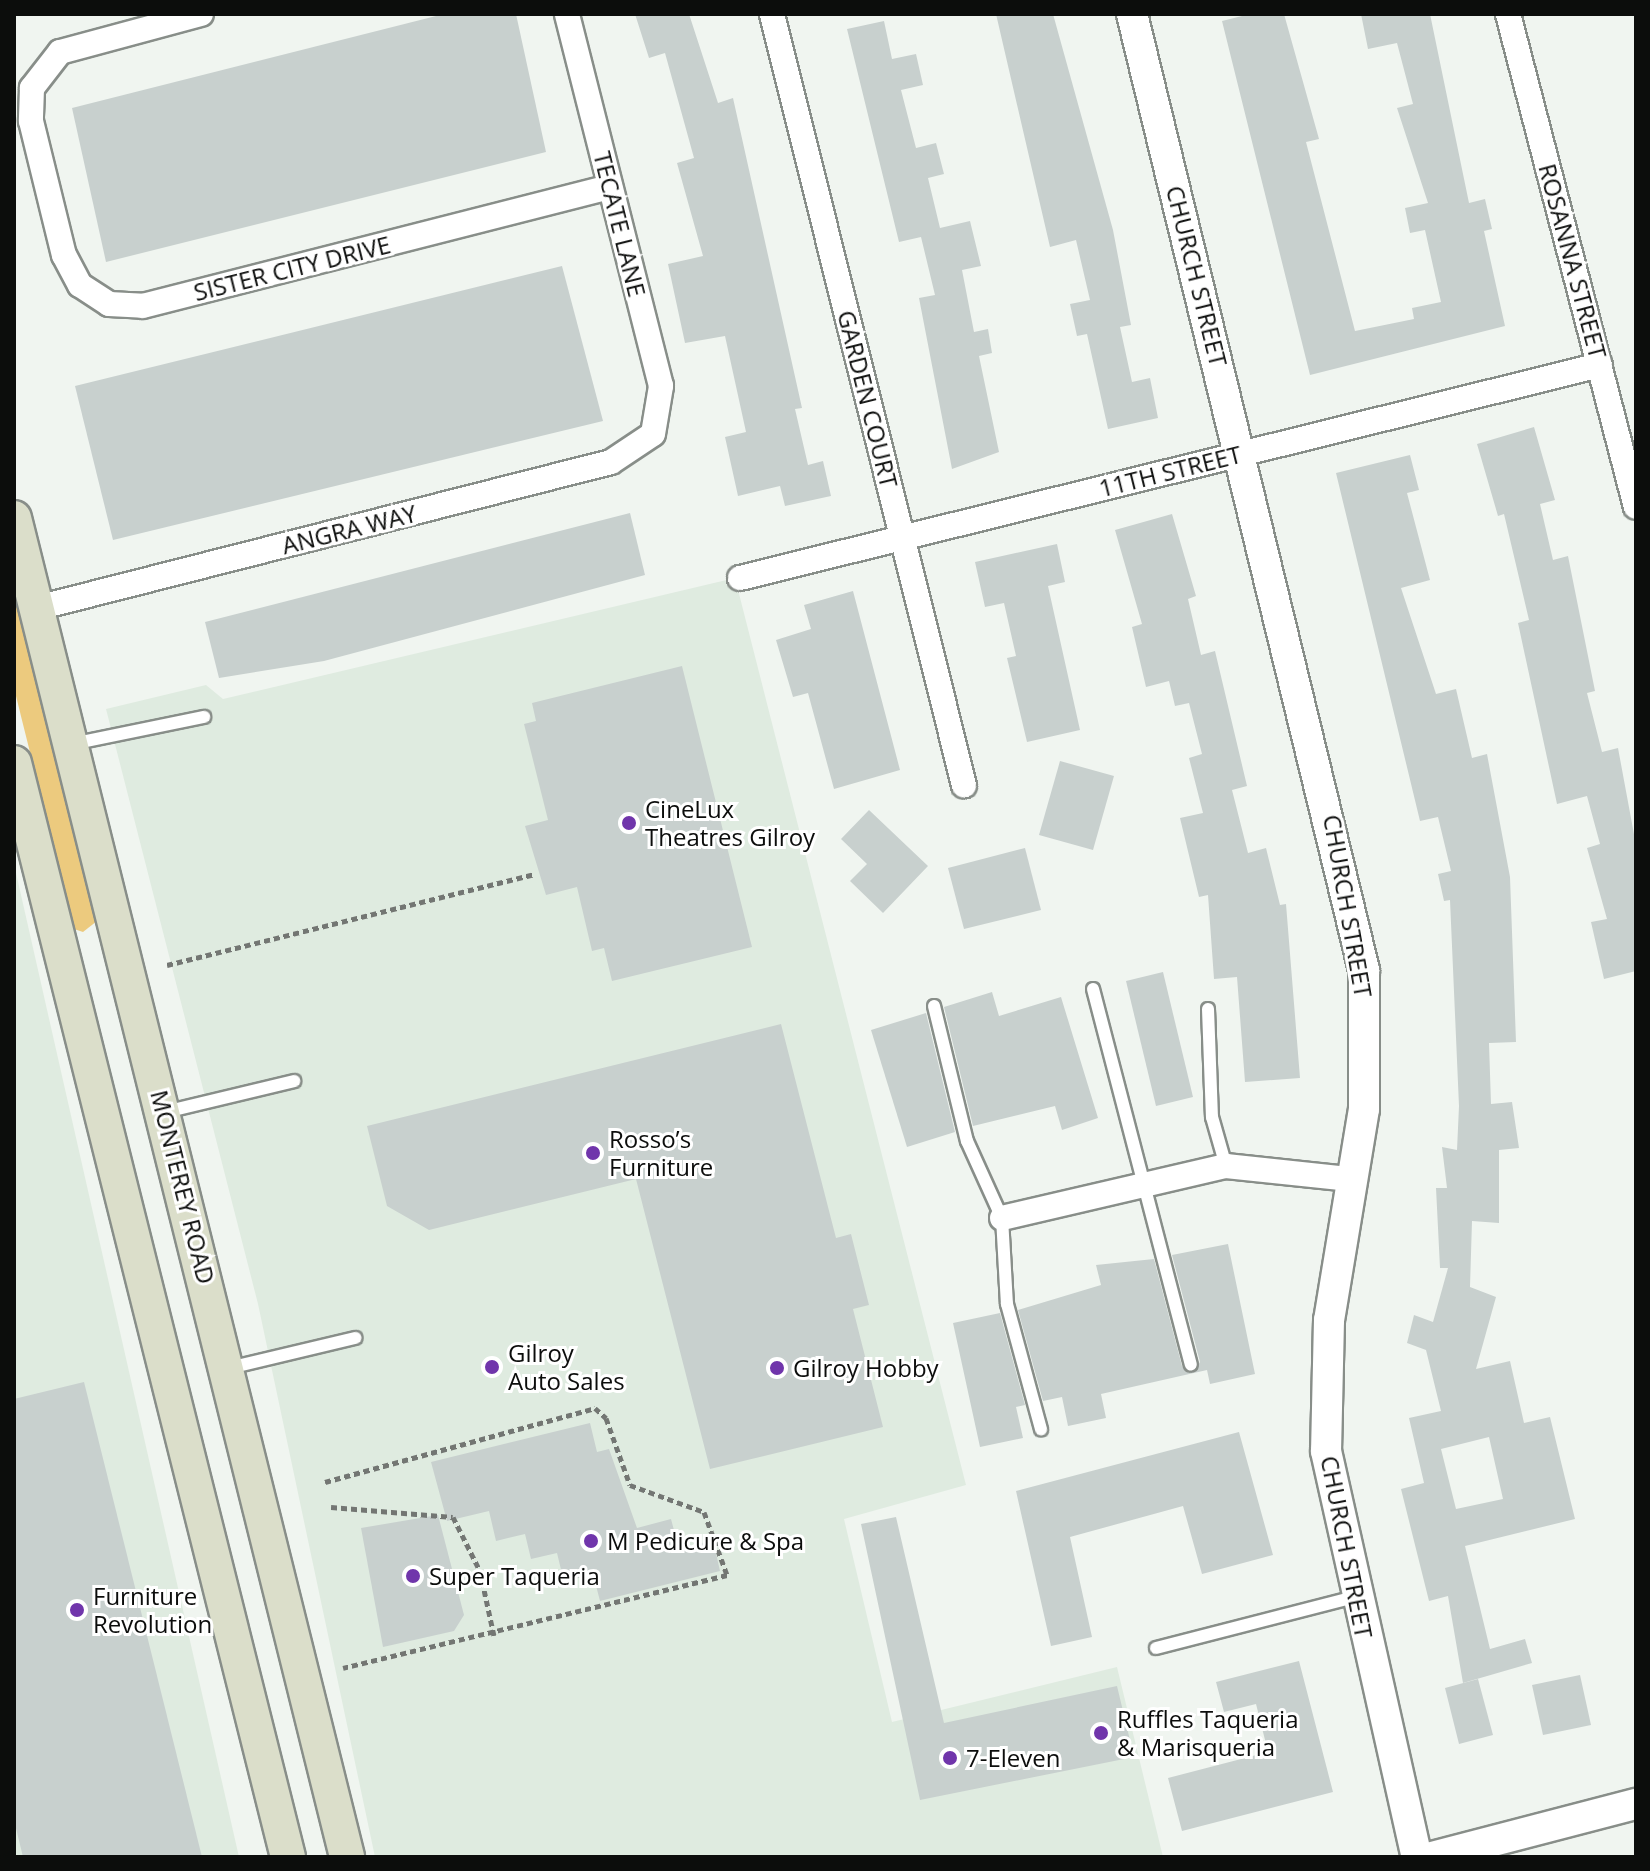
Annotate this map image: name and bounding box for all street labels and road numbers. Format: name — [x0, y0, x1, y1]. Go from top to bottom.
street label: TECATE LANE — [588, 148, 652, 300]
street label: ROSANNA STREET — [1533, 160, 1613, 362]
street label: CHURCH STREET — [1161, 183, 1233, 369]
street label: SISTER CITY DRIVE — [191, 230, 393, 306]
street label: GARDEN COURT — [832, 307, 904, 491]
street label: 11TH STREET — [1096, 439, 1244, 503]
street label: ANGRA WAY — [279, 498, 419, 560]
street label: CHURCH STREET — [1318, 812, 1378, 1000]
street label: MONTEREY ROAD — [145, 1087, 221, 1287]
street label: CHURCH STREET — [1315, 1453, 1379, 1641]

